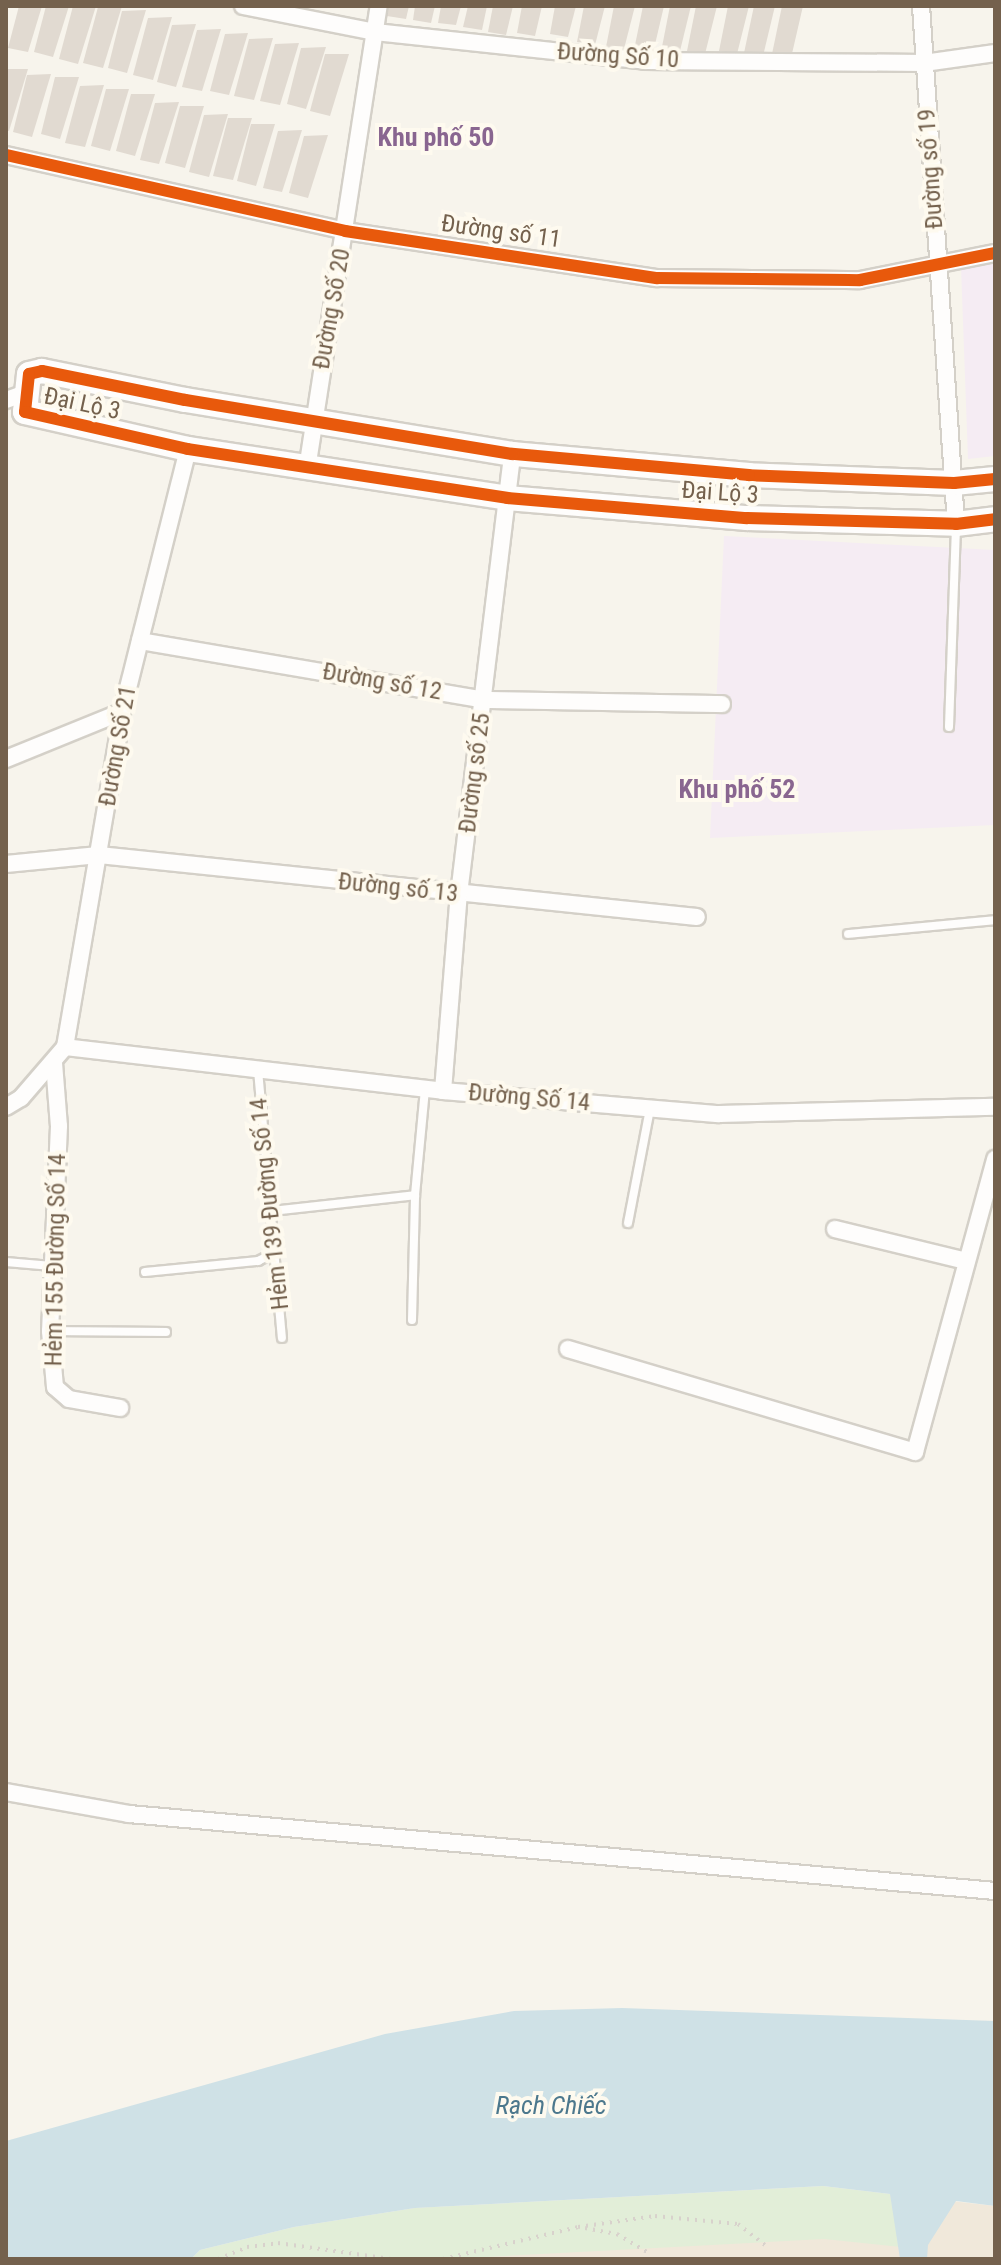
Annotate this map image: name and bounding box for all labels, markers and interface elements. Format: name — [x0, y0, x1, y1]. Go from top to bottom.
street label: Đường Số 10 — [556, 37, 680, 75]
street label: Đường số 19 — [912, 108, 950, 230]
district label: Khu phố 50 — [378, 122, 494, 154]
street label: Đường số 11 — [439, 209, 563, 255]
street label: Đường Số 20 — [307, 246, 357, 372]
street label: Đại Lộ 3 — [41, 382, 123, 426]
street label: Đại Lộ 3 — [680, 476, 760, 510]
street label: Đường số 12 — [320, 657, 444, 707]
street label: Đường Số 21 — [93, 683, 143, 809]
street label: Đường số 25 — [453, 711, 497, 835]
district label: Khu phố 52 — [679, 774, 795, 806]
street label: Đường số 13 — [337, 867, 459, 909]
street label: Đường Số 14 — [467, 1078, 591, 1118]
street label: Hẻm 139 Đường Số 14 — [245, 1097, 295, 1311]
street label: Hẻm 155 Đường Số 14 — [40, 1153, 72, 1367]
water label: Rạch Chiếc — [496, 2090, 606, 2122]

